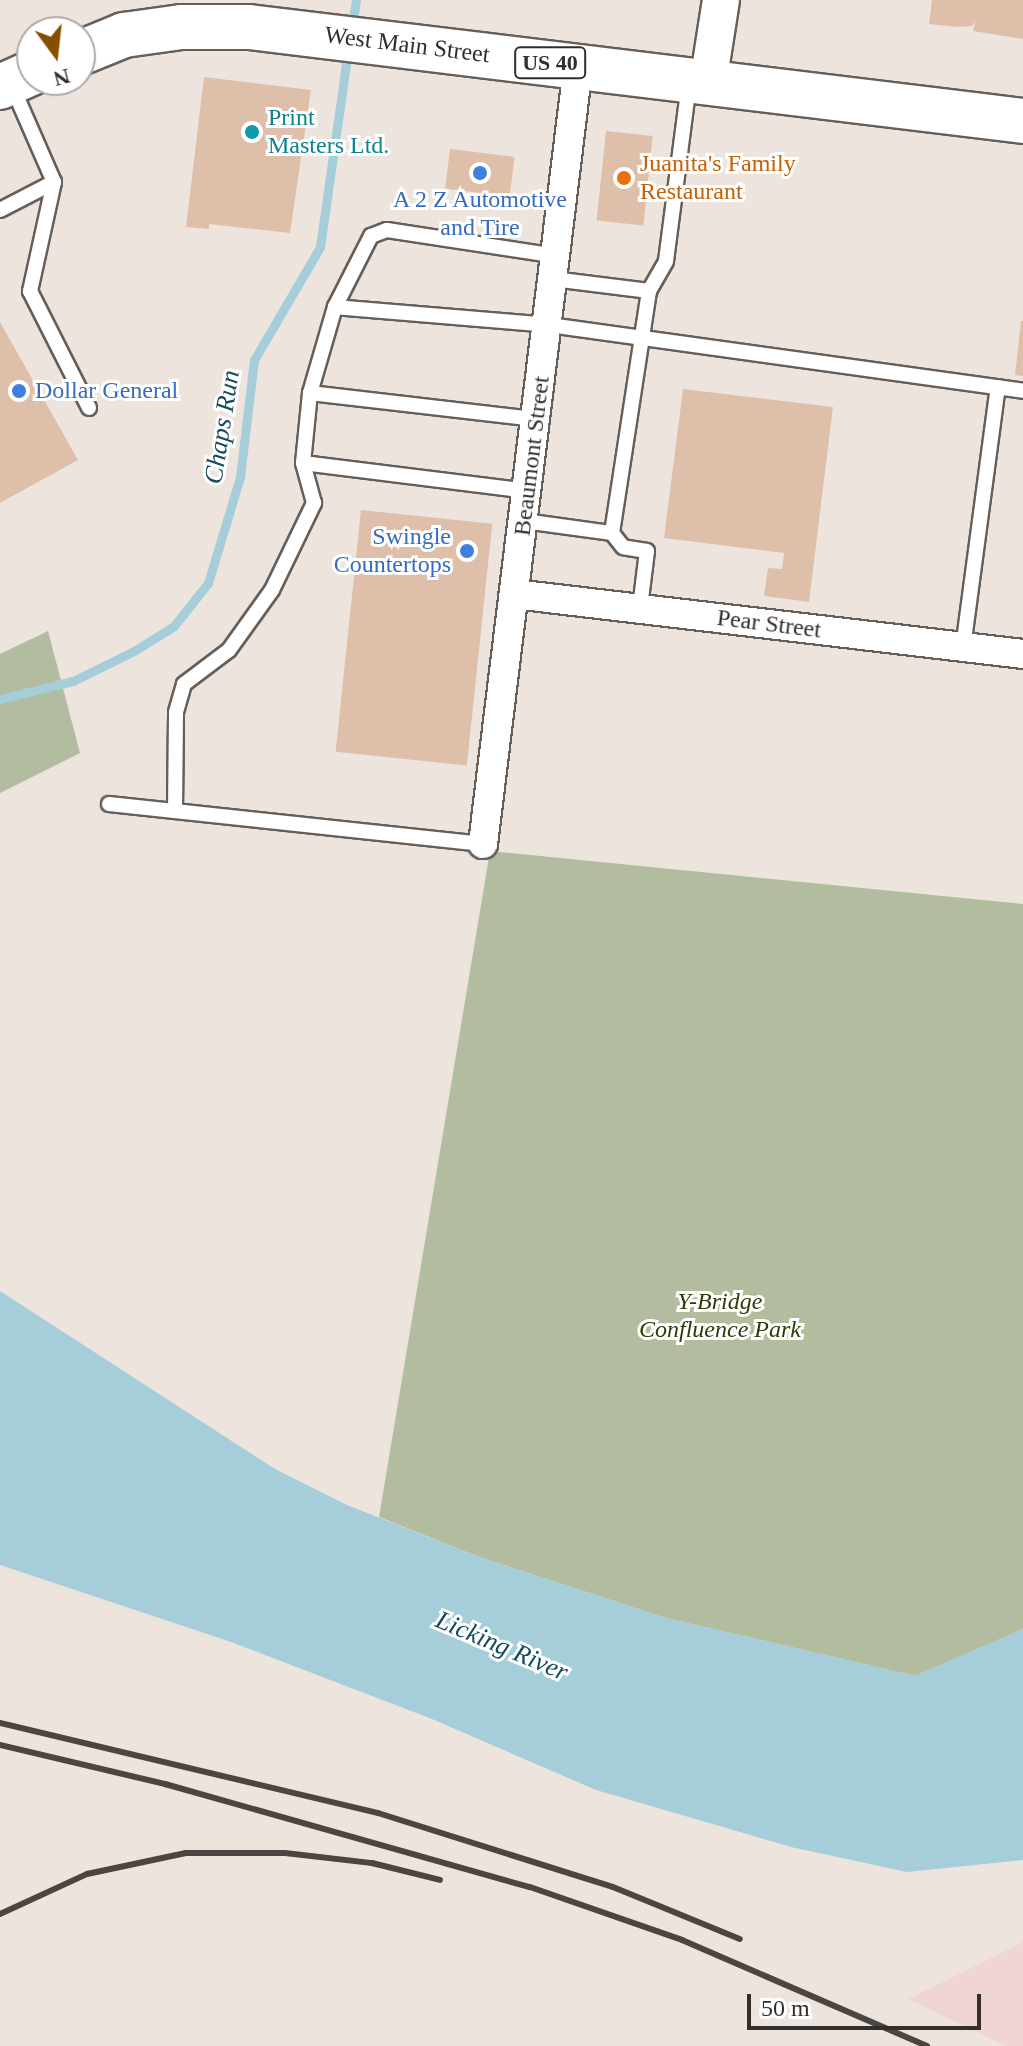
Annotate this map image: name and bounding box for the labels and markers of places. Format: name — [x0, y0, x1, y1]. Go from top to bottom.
place label: Print Masters Ltd. — [268, 104, 389, 160]
marker: Print Masters Ltd. — [243, 123, 261, 141]
place label: Juanita's Family Restaurant — [640, 150, 796, 206]
marker: A 2 Z Automotive and Tire — [471, 164, 489, 182]
marker: Juanita's Family Restaurant — [615, 169, 633, 187]
place label: A 2 Z Automotive and Tire — [392, 186, 568, 242]
place label: Dollar General — [35, 377, 178, 405]
marker: Dollar General — [10, 382, 28, 400]
place label: Swingle Countertops — [334, 523, 451, 579]
marker: Swingle Countertops — [458, 542, 476, 560]

